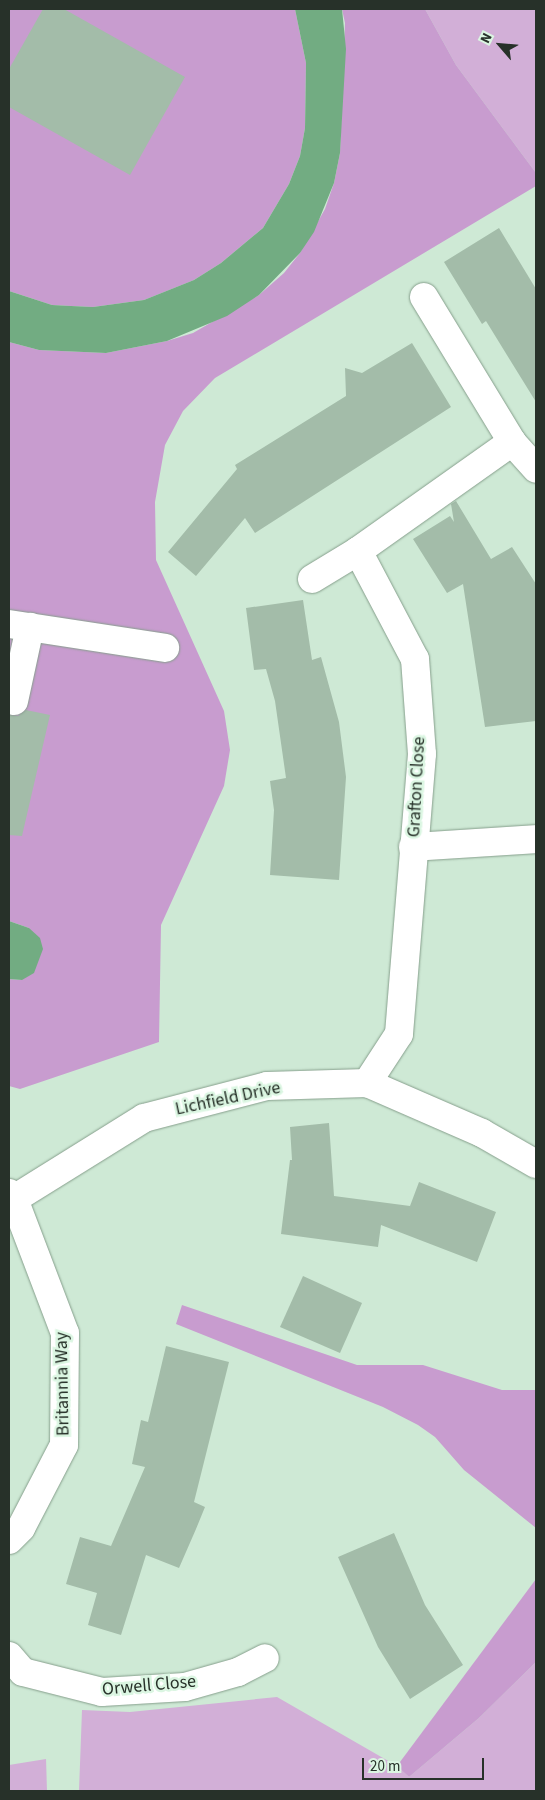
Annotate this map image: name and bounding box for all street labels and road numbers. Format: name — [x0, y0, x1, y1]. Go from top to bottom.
street label: Grafton Close — [404, 736, 430, 838]
street label: Lichfield Drive — [173, 1077, 283, 1121]
street label: Britannia Way — [51, 1332, 75, 1436]
street label: Orwell Close — [101, 1671, 197, 1701]

